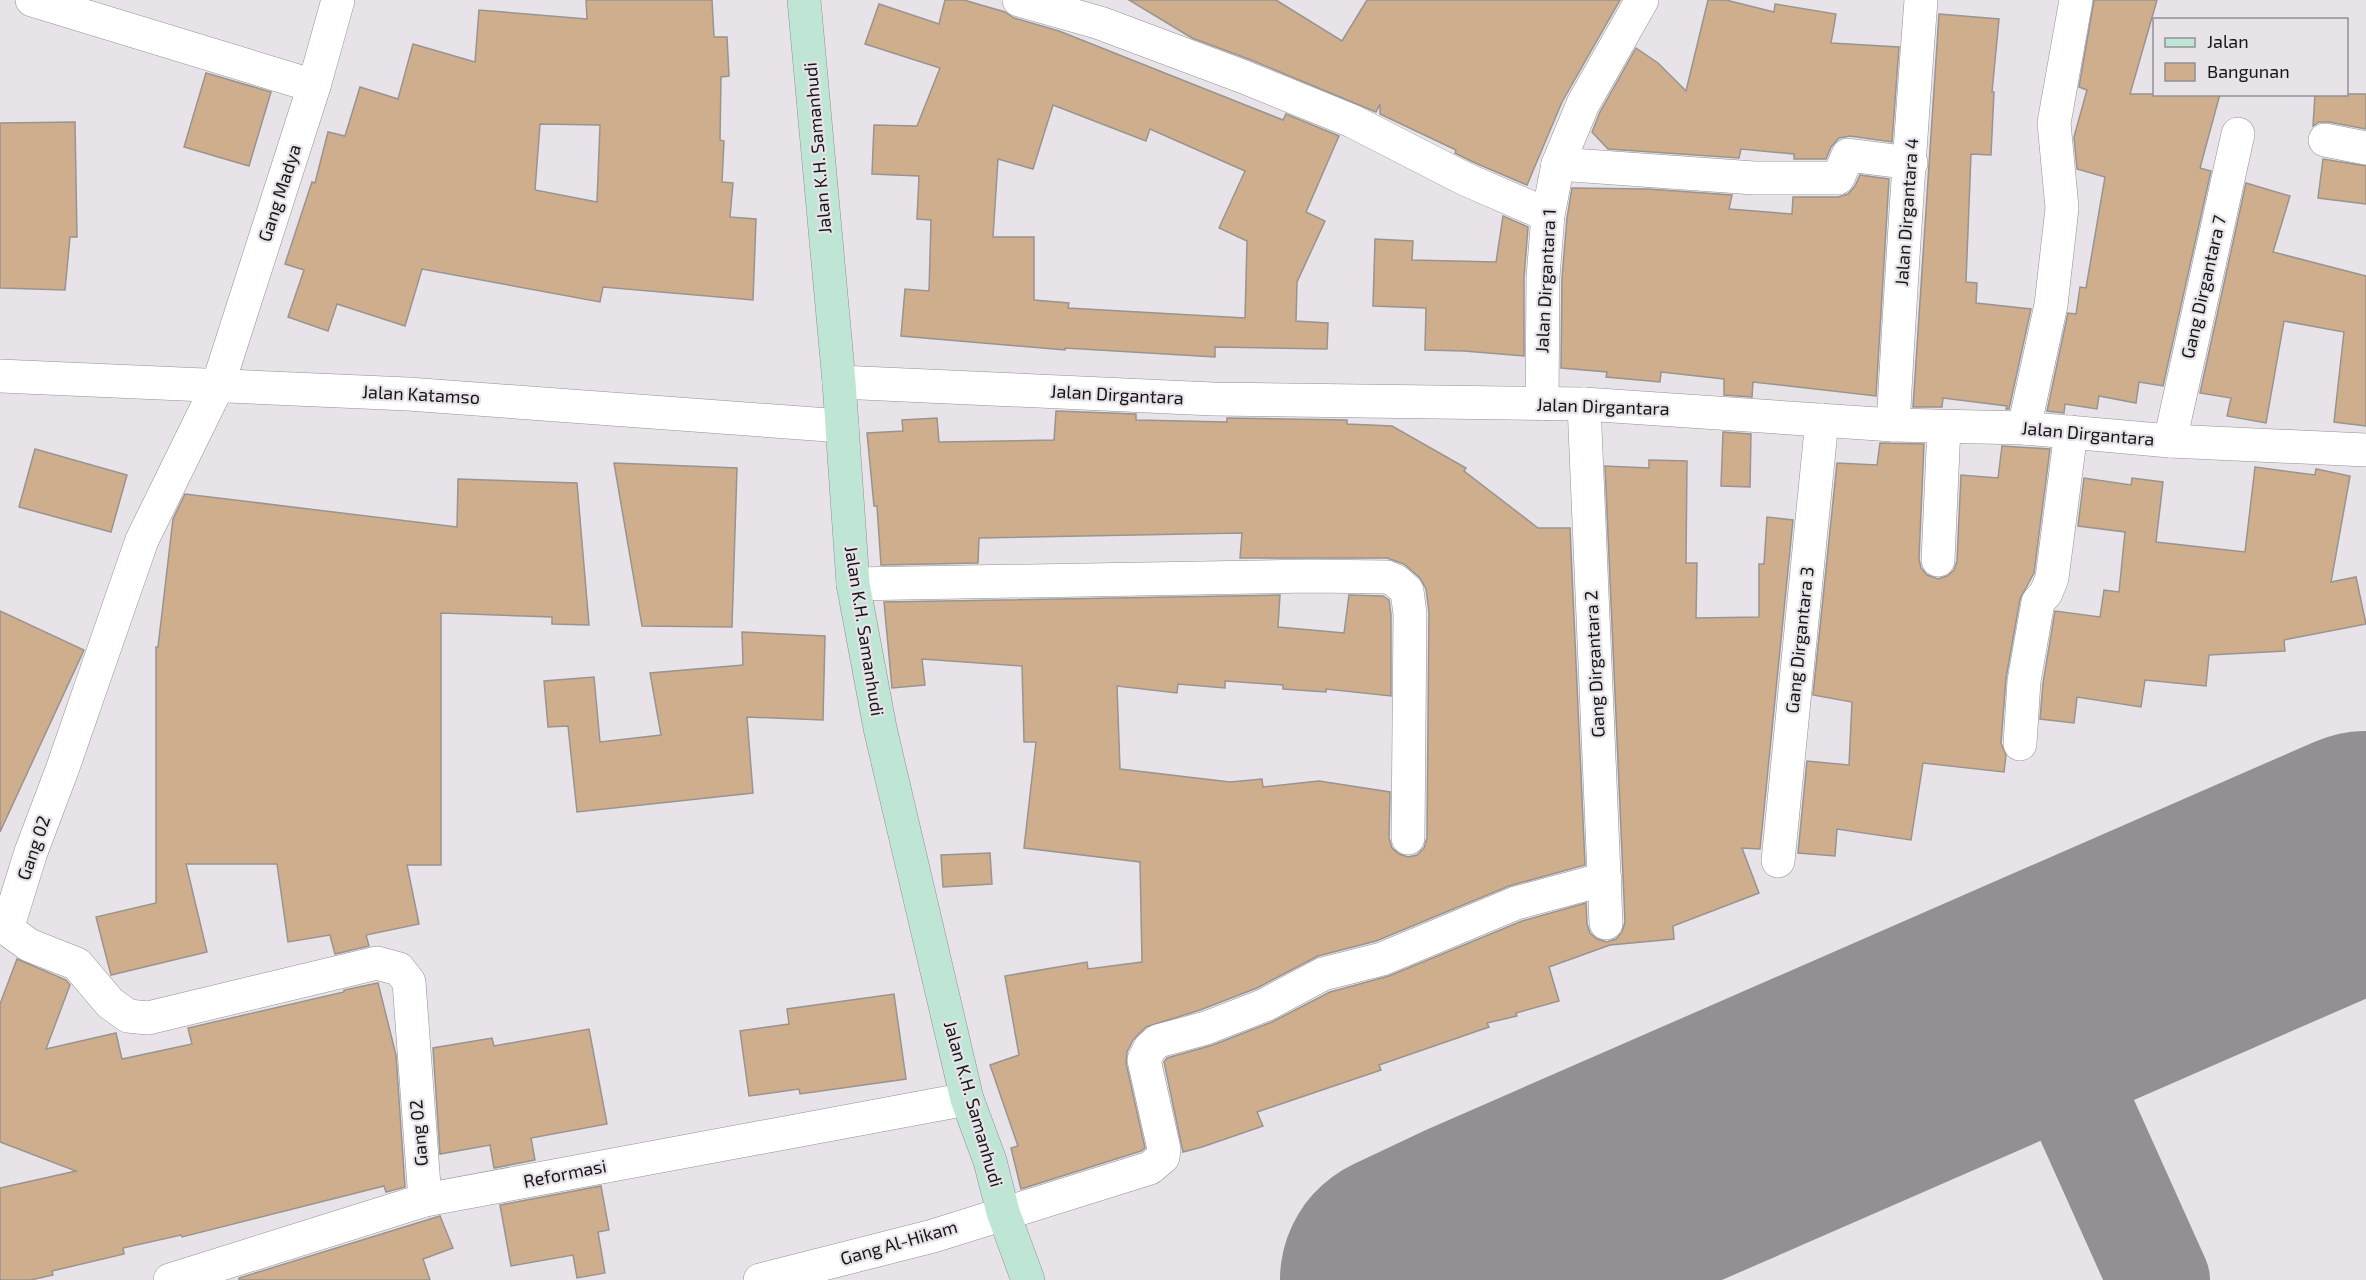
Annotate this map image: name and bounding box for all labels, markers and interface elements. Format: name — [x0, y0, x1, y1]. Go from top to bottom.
legend — [2153, 18, 2348, 96]
text: Jalan — [2207, 30, 2249, 52]
text: Bangunan — [2207, 60, 2290, 82]
street label: Jalan K.H. Samanhudi — [799, 61, 835, 235]
street label: Jalan Dirgantara 4 — [1890, 137, 1922, 287]
street label: Gang Madya — [253, 141, 305, 244]
street label: Jalan Dirgantara 1 — [1530, 208, 1560, 354]
street label: Gang Dirgantara 7 — [2176, 213, 2230, 361]
street label: Jalan Katamso — [362, 380, 481, 408]
street label: Jalan Dirgantara — [1050, 380, 1184, 408]
street label: Jalan Dirgantara — [1536, 393, 1670, 419]
street label: Jalan Dirgantara — [2021, 416, 2155, 450]
street label: Jalan K.H. Samanhudi — [841, 544, 889, 718]
street label: Gang Dirgantara 3 — [1780, 565, 1818, 714]
street label: Gang Dirgantara 2 — [1579, 590, 1609, 738]
street label: Gang 02 — [12, 813, 54, 883]
street label: Jalan K.H. Samanhudi — [940, 1018, 1008, 1190]
street label: Gang 02 — [404, 1099, 432, 1167]
street label: Reformasi — [521, 1154, 608, 1192]
street label: Gang Al-Hikam — [838, 1215, 960, 1269]

